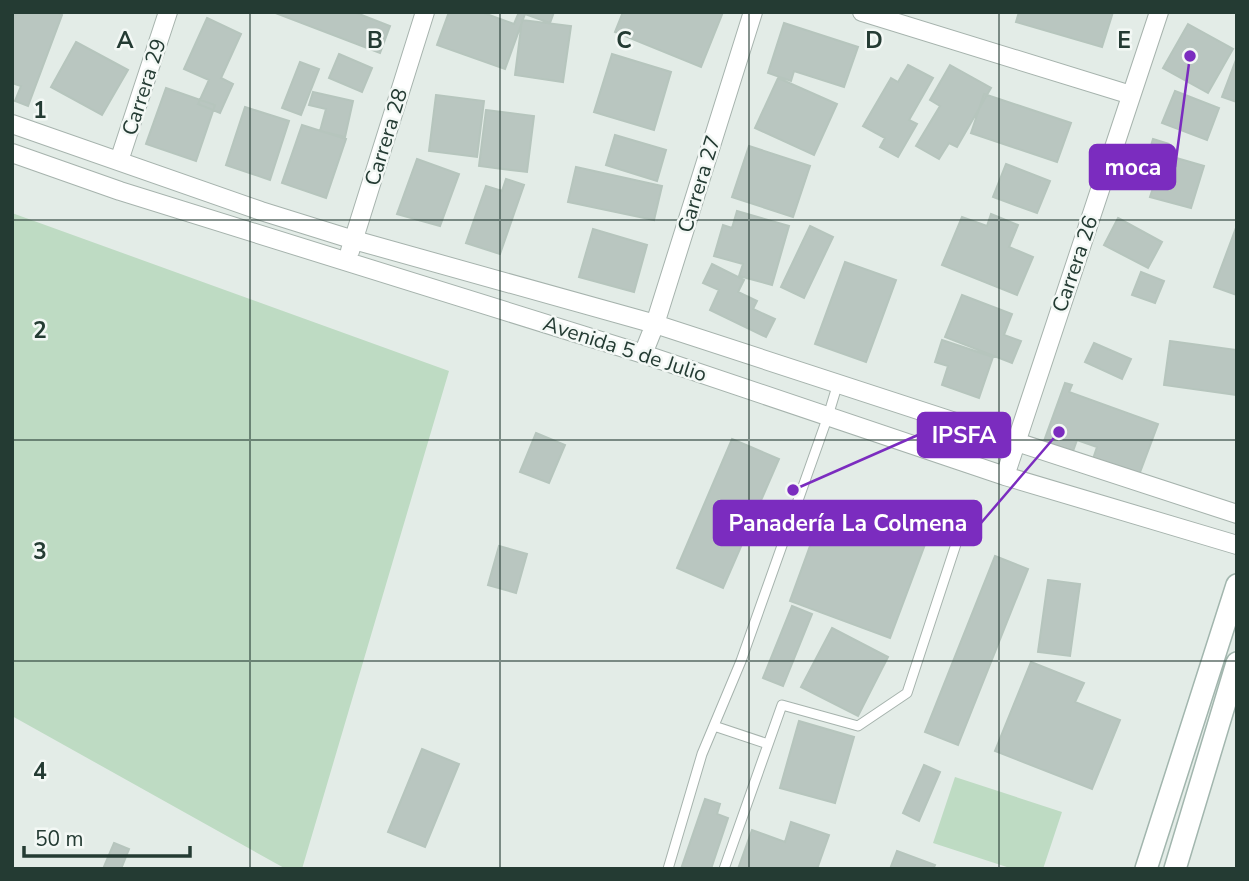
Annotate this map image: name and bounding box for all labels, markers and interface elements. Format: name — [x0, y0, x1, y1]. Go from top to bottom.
text: A — [116, 25, 134, 56]
text: B — [367, 25, 383, 56]
text: C — [616, 25, 632, 56]
text: D — [865, 25, 883, 56]
text: E — [1117, 25, 1131, 56]
street label: Carrera 29 — [115, 35, 173, 139]
street label: Carrera 28 — [358, 85, 414, 189]
text: 1 — [33, 95, 47, 126]
street label: Carrera 27 — [671, 132, 727, 236]
callout: moca — [1090, 145, 1175, 189]
text: moca — [1105, 152, 1161, 183]
street label: Carrera 26 — [1045, 212, 1105, 316]
street label: Avenida 5 de Julio — [540, 309, 710, 389]
text: 2 — [33, 315, 47, 346]
callout: IPSFA — [918, 413, 1010, 457]
text: IPSFA — [932, 420, 997, 451]
callout: Panadería La Colmena — [714, 501, 981, 545]
text: Panadería La Colmena — [729, 508, 967, 539]
text: 3 — [33, 536, 47, 567]
text: 4 — [33, 756, 47, 787]
scale bar — [24, 814, 191, 858]
text: 50 m — [35, 825, 84, 853]

